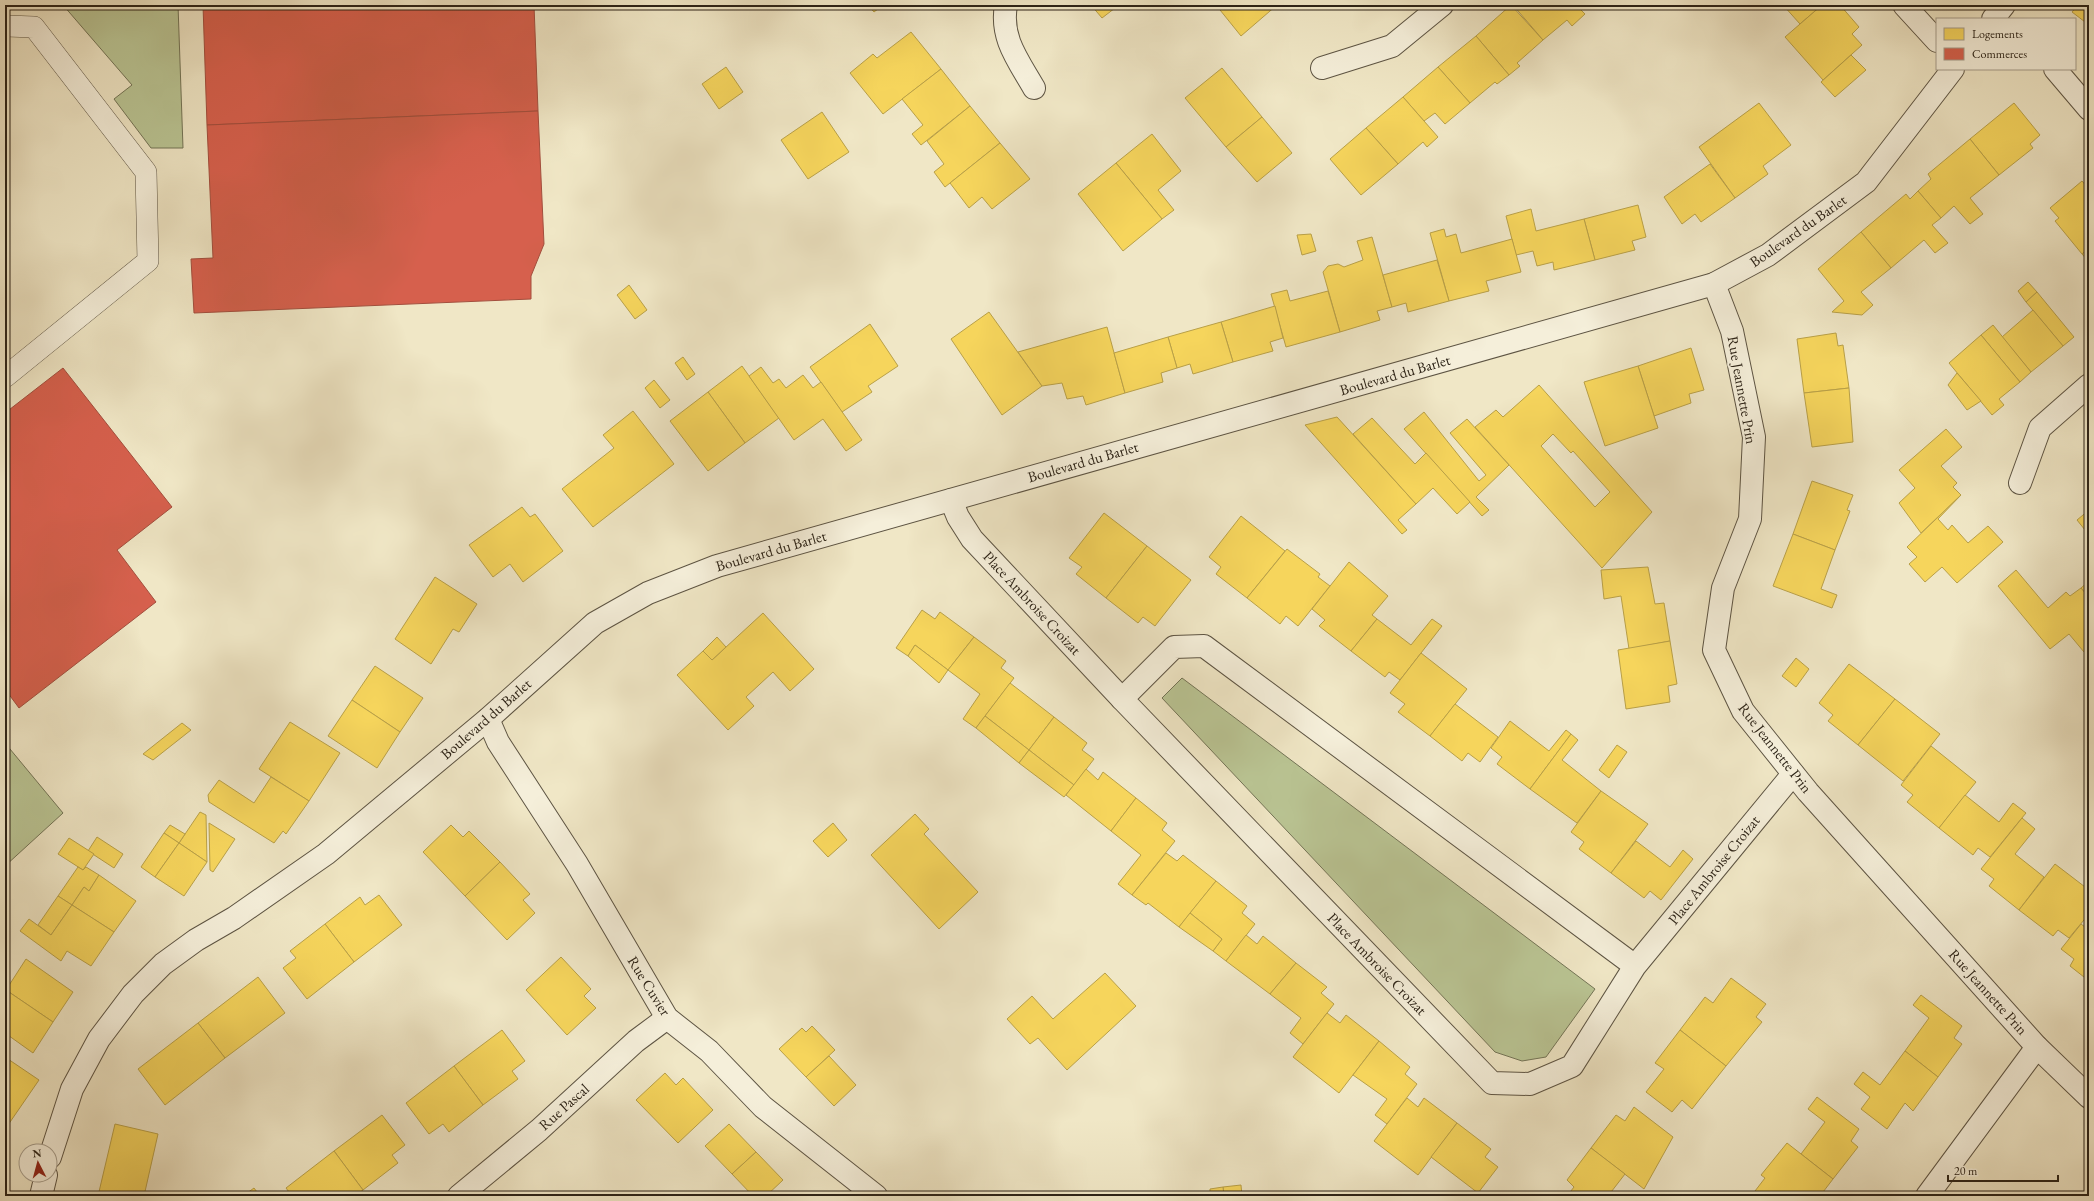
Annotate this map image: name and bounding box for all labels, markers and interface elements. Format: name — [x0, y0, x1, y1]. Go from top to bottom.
legend — [1936, 18, 2076, 70]
text: Logements — [1972, 26, 2023, 42]
text: Commerces — [1972, 46, 2027, 62]
street label: Boulevard du Barlet — [1746, 190, 1850, 271]
street label: Rue Jeannette Prin — [1724, 334, 1761, 445]
street label: Boulevard du Barlet — [1337, 350, 1453, 399]
street label: Boulevard du Barlet — [1025, 437, 1141, 486]
street label: Boulevard du Barlet — [713, 526, 829, 575]
street label: Place Ambroise Croizat — [979, 547, 1086, 659]
street label: Boulevard du Barlet — [436, 674, 535, 763]
street label: Rue Jeannette Prin — [1734, 699, 1817, 797]
street label: Place Ambroise Croizat — [1664, 811, 1764, 928]
street label: Place Ambroise Croizat — [1324, 908, 1431, 1019]
street label: Rue Jeannette Prin — [1945, 945, 2032, 1039]
street label: Rue Cuvier — [624, 952, 675, 1019]
street label: Rue Pascal — [535, 1079, 593, 1134]
north arrow — [18, 1143, 58, 1183]
text: N — [32, 1146, 42, 1160]
scale bar — [1948, 1157, 2058, 1183]
text: 20 m — [1954, 1163, 1978, 1179]

